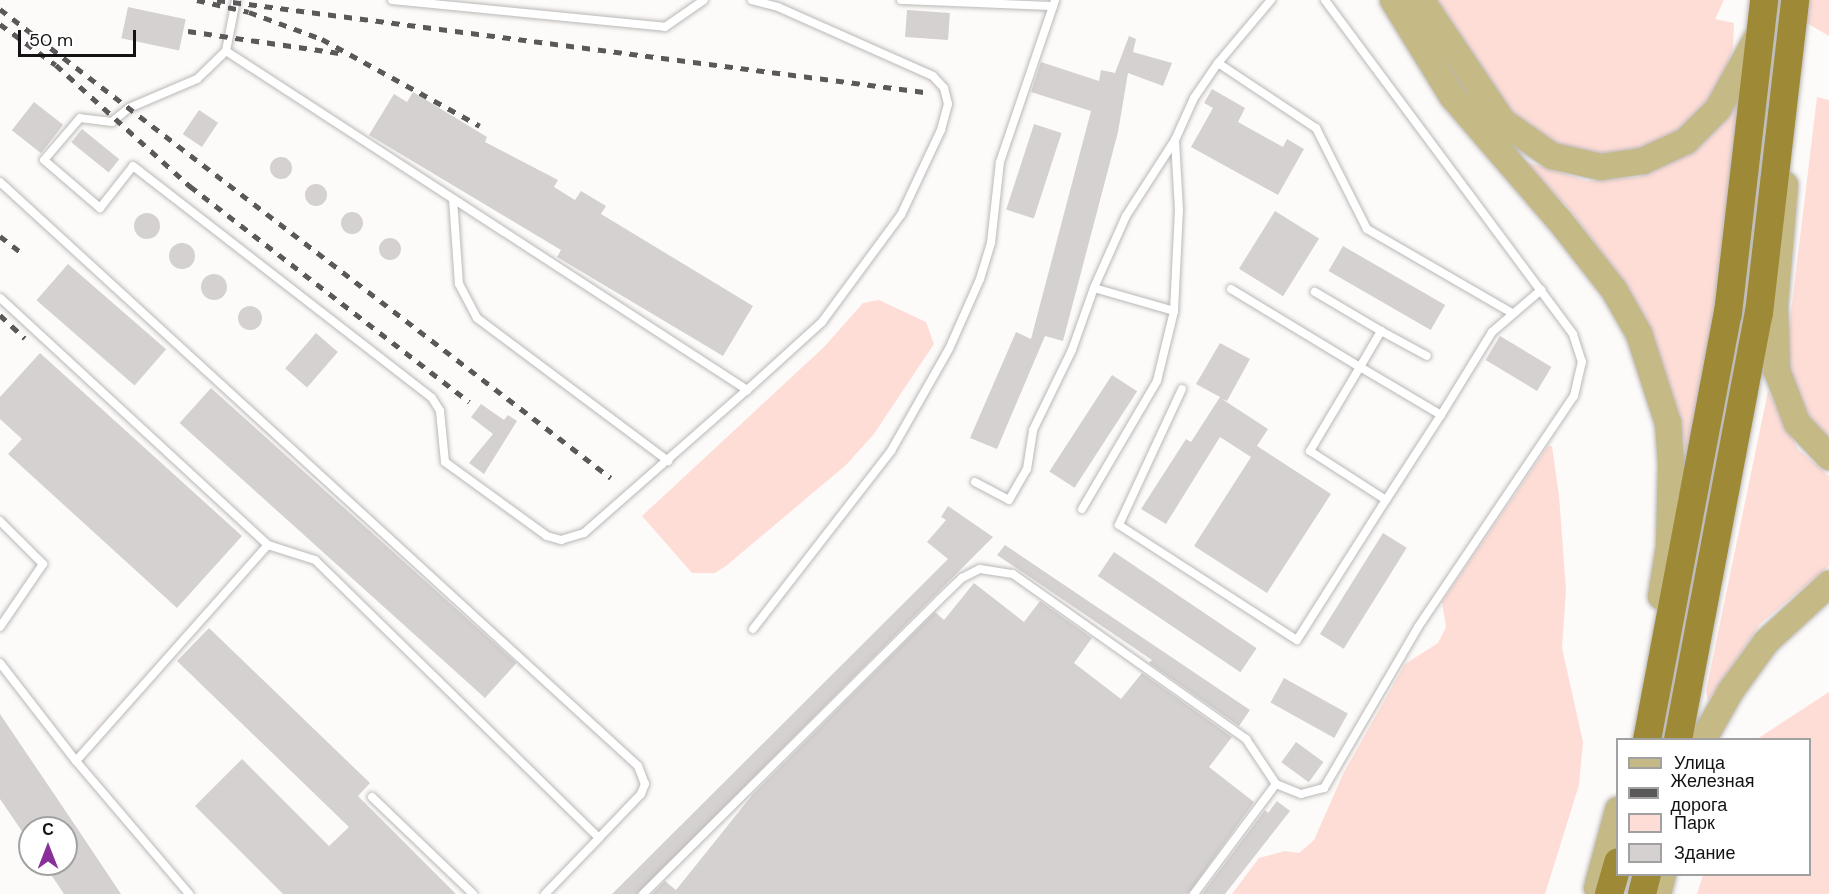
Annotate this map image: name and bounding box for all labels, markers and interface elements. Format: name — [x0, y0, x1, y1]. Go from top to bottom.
scale bar — [21, 18, 140, 56]
text: 50 m — [29, 28, 73, 52]
legend — [1616, 738, 1811, 876]
text: Улица — [1674, 751, 1725, 775]
text: Железная дорога — [1671, 769, 1754, 817]
text: Парк — [1674, 811, 1715, 835]
north arrow — [18, 816, 78, 876]
text: С — [42, 819, 54, 840]
text: Здание — [1674, 841, 1735, 865]

